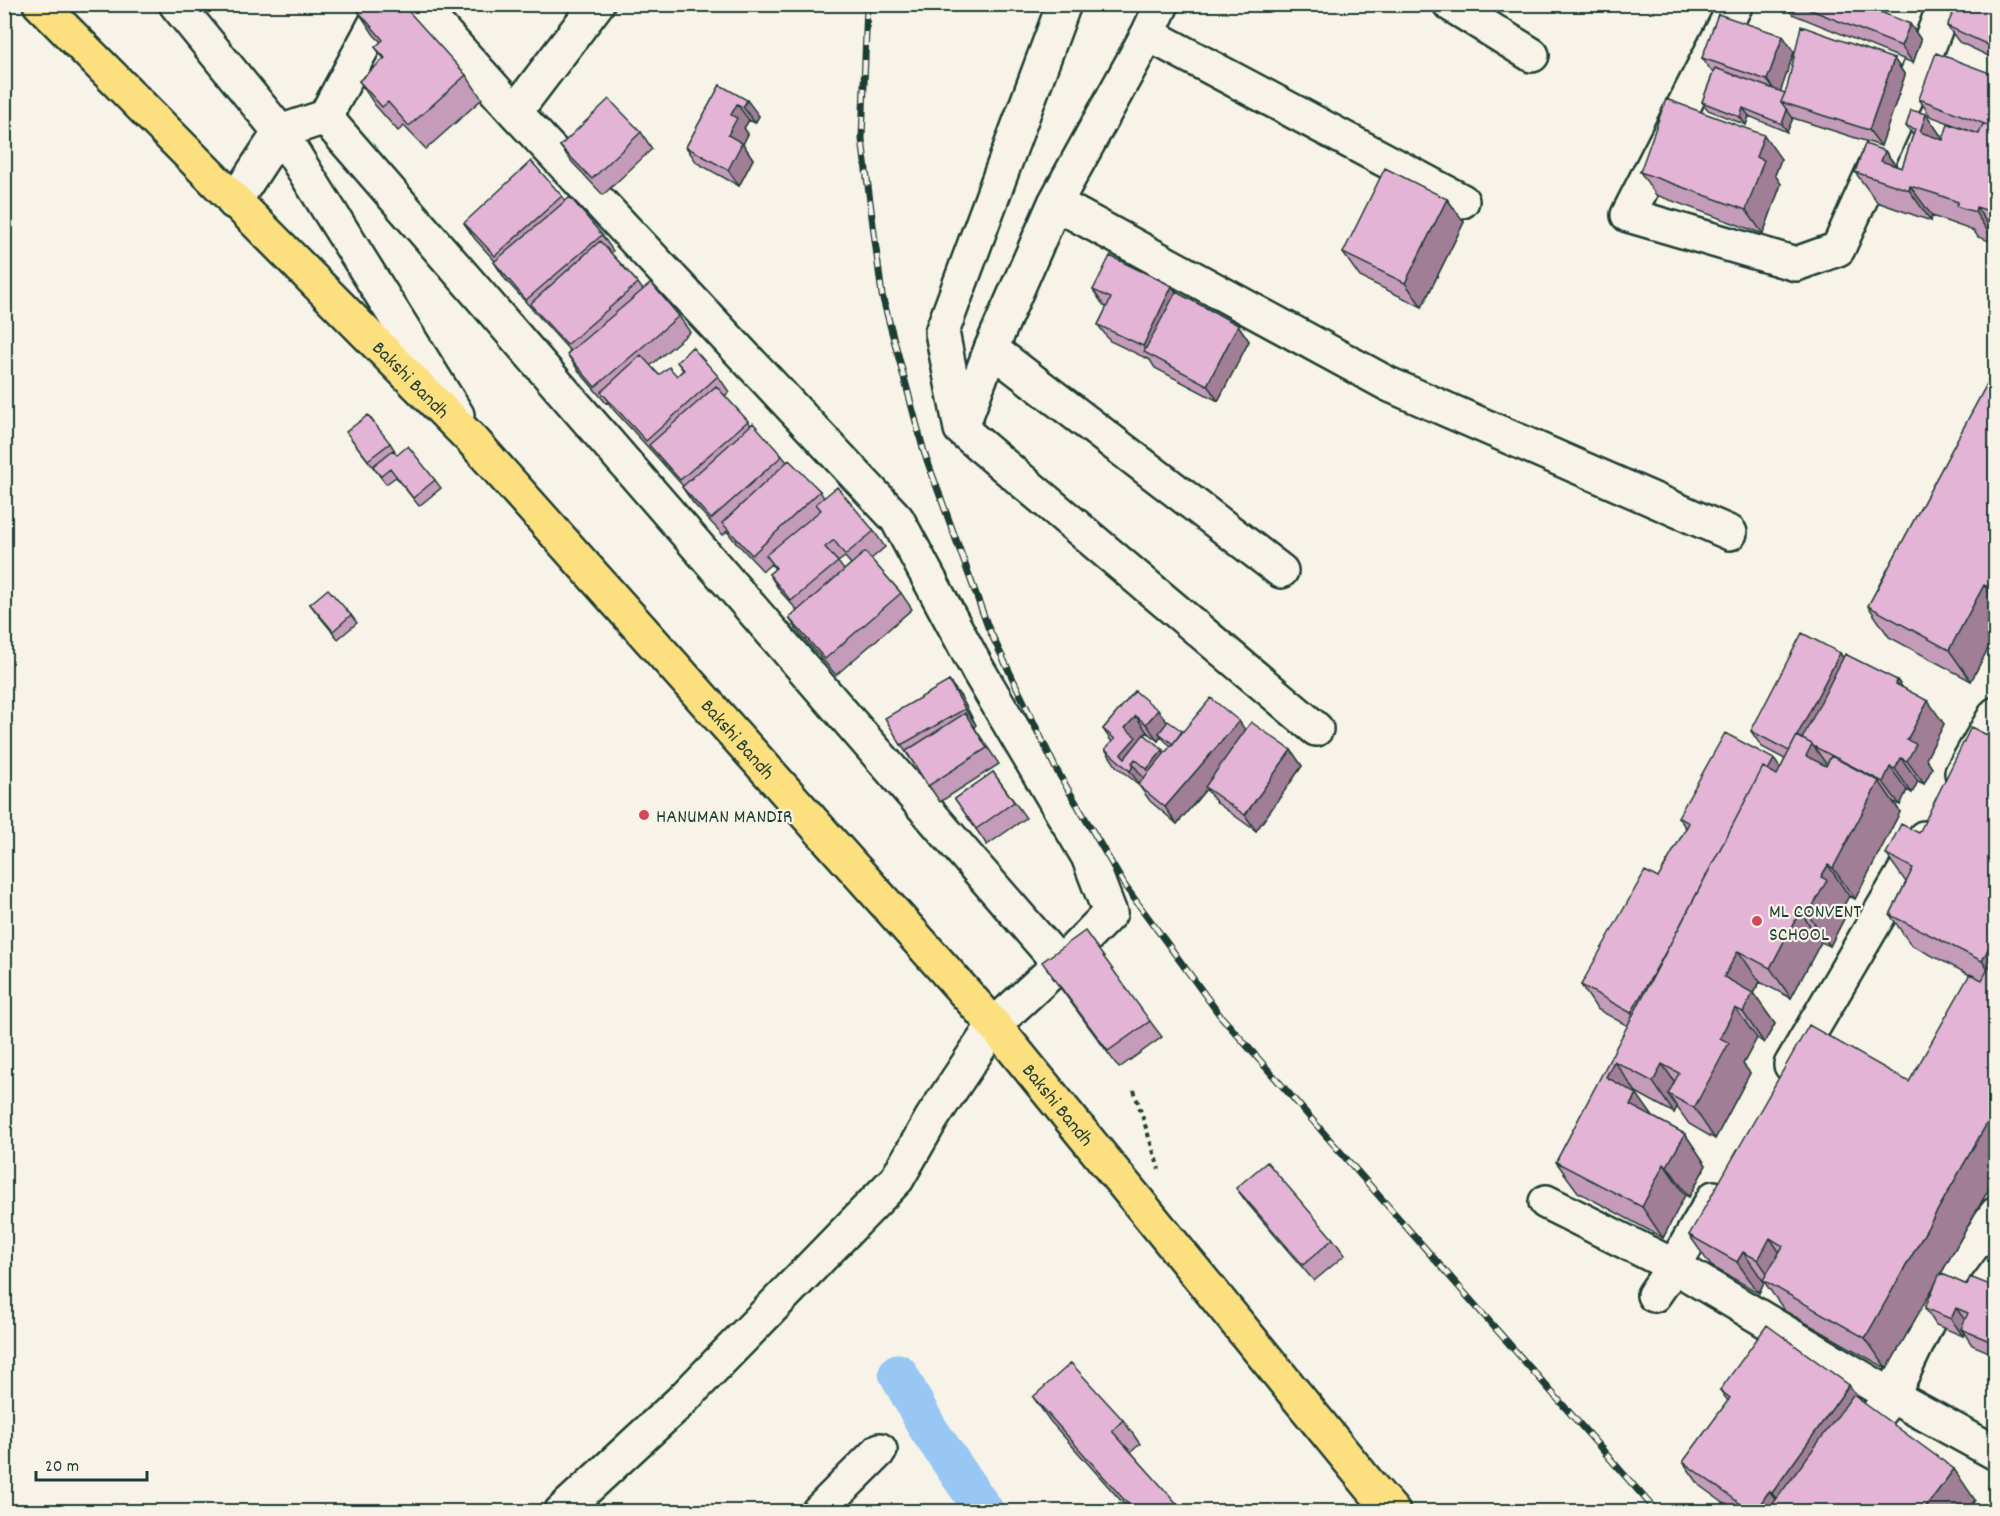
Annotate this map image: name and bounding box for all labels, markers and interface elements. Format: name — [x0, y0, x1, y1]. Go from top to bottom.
street label: Bakshi Bandh — [364, 336, 455, 426]
street label: Bakshi Bandh — [693, 694, 780, 787]
place label: HANUMAN MANDIR — [656, 804, 793, 832]
marker: HANUMAN MANDIR — [637, 808, 651, 822]
place label: ML CONVENT SCHOOL — [1769, 899, 1861, 950]
marker: ML CONVENT SCHOOL — [1750, 914, 1764, 928]
street label: Bakshi Bandh — [1014, 1059, 1099, 1154]
scale bar — [36, 1444, 147, 1482]
text: 20 m — [45, 1455, 79, 1480]

